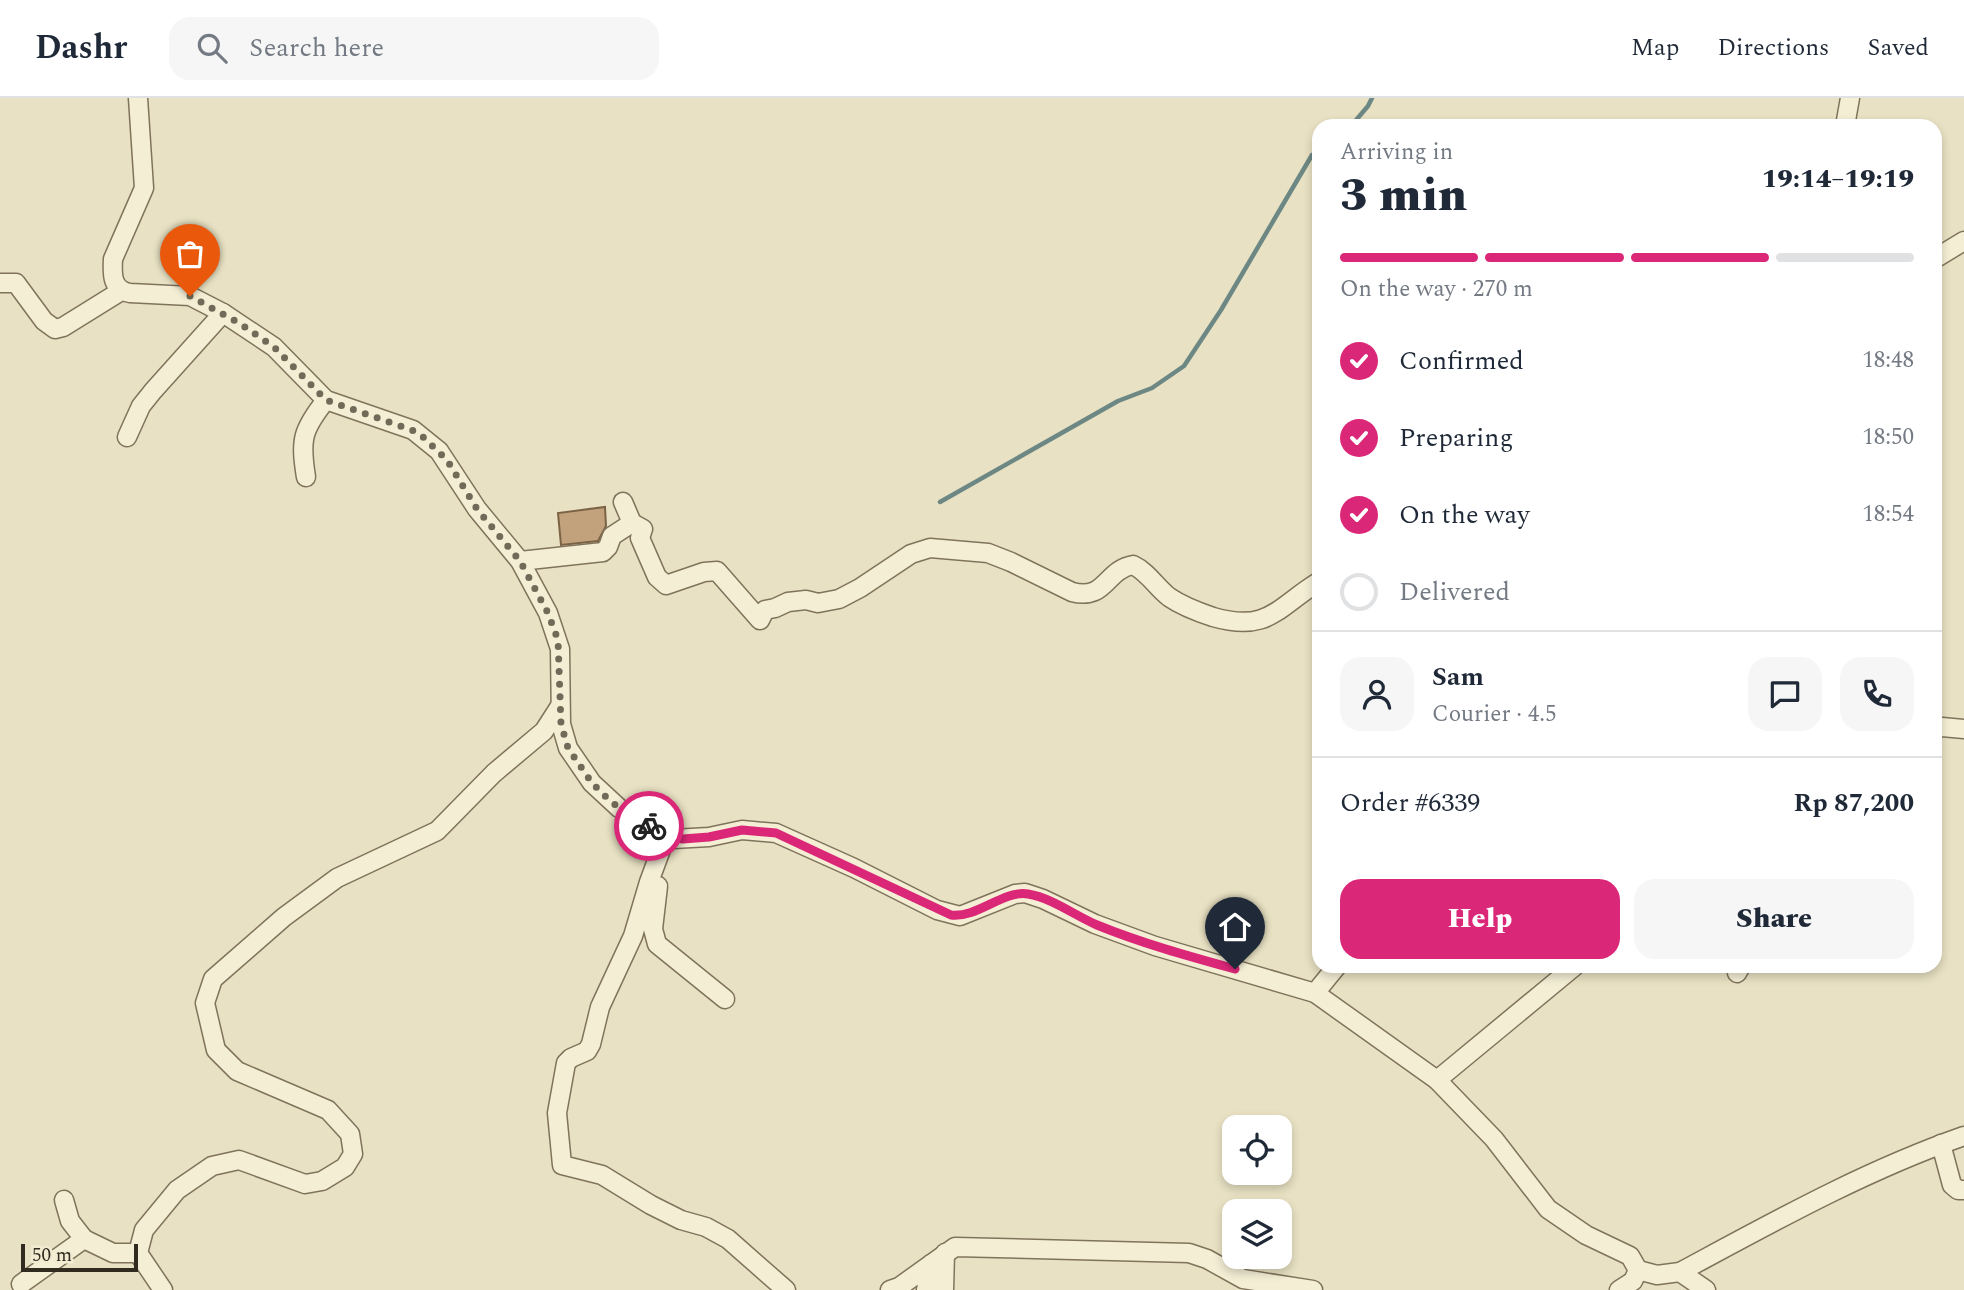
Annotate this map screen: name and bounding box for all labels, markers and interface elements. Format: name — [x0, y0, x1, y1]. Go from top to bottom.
search box — [169, 17, 659, 80]
text: Dashr — [35, 23, 127, 73]
text: Search here — [249, 28, 384, 68]
icon: search — [193, 29, 231, 67]
text: Map — [1631, 30, 1679, 66]
text: Directions — [1717, 30, 1829, 66]
text: Saved — [1867, 30, 1929, 66]
text: Arriving in — [1340, 135, 1453, 170]
text: 19:14–19:19 — [1762, 159, 1914, 199]
text: 3 min — [1340, 161, 1467, 231]
pin — [160, 224, 220, 296]
icon: bag — [171, 235, 209, 273]
text: On the way · 270 m — [1340, 272, 1533, 307]
text: Confirmed — [1399, 341, 1524, 381]
icon: check — [1340, 342, 1378, 380]
text: 18:48 — [1862, 343, 1914, 378]
text: Preparing — [1399, 418, 1513, 458]
icon: check — [1340, 419, 1378, 457]
text: 18:50 — [1862, 420, 1914, 455]
text: On the way — [1399, 495, 1530, 535]
icon: check — [1340, 496, 1378, 534]
text: 18:54 — [1862, 497, 1914, 532]
text: Delivered — [1399, 572, 1510, 612]
button: person — [1340, 657, 1414, 731]
text: Sam — [1432, 657, 1484, 697]
button: chat — [1748, 657, 1822, 731]
button: phone — [1840, 657, 1914, 731]
text: Courier · 4.5 — [1432, 697, 1557, 732]
text: Order #6339 — [1340, 783, 1480, 823]
text: Rp 87,200 — [1793, 783, 1914, 823]
courier — [614, 791, 684, 861]
icon: bike — [630, 807, 668, 845]
button: Help — [1340, 879, 1620, 959]
button: Share — [1634, 879, 1914, 959]
pin — [1205, 897, 1265, 969]
icon: home — [1216, 908, 1254, 946]
map controls — [1222, 1115, 1292, 1269]
button: locate — [1222, 1115, 1292, 1185]
button: layers — [1222, 1199, 1292, 1269]
scale bar — [21, 1241, 138, 1273]
text: 50 m — [32, 1241, 72, 1270]

